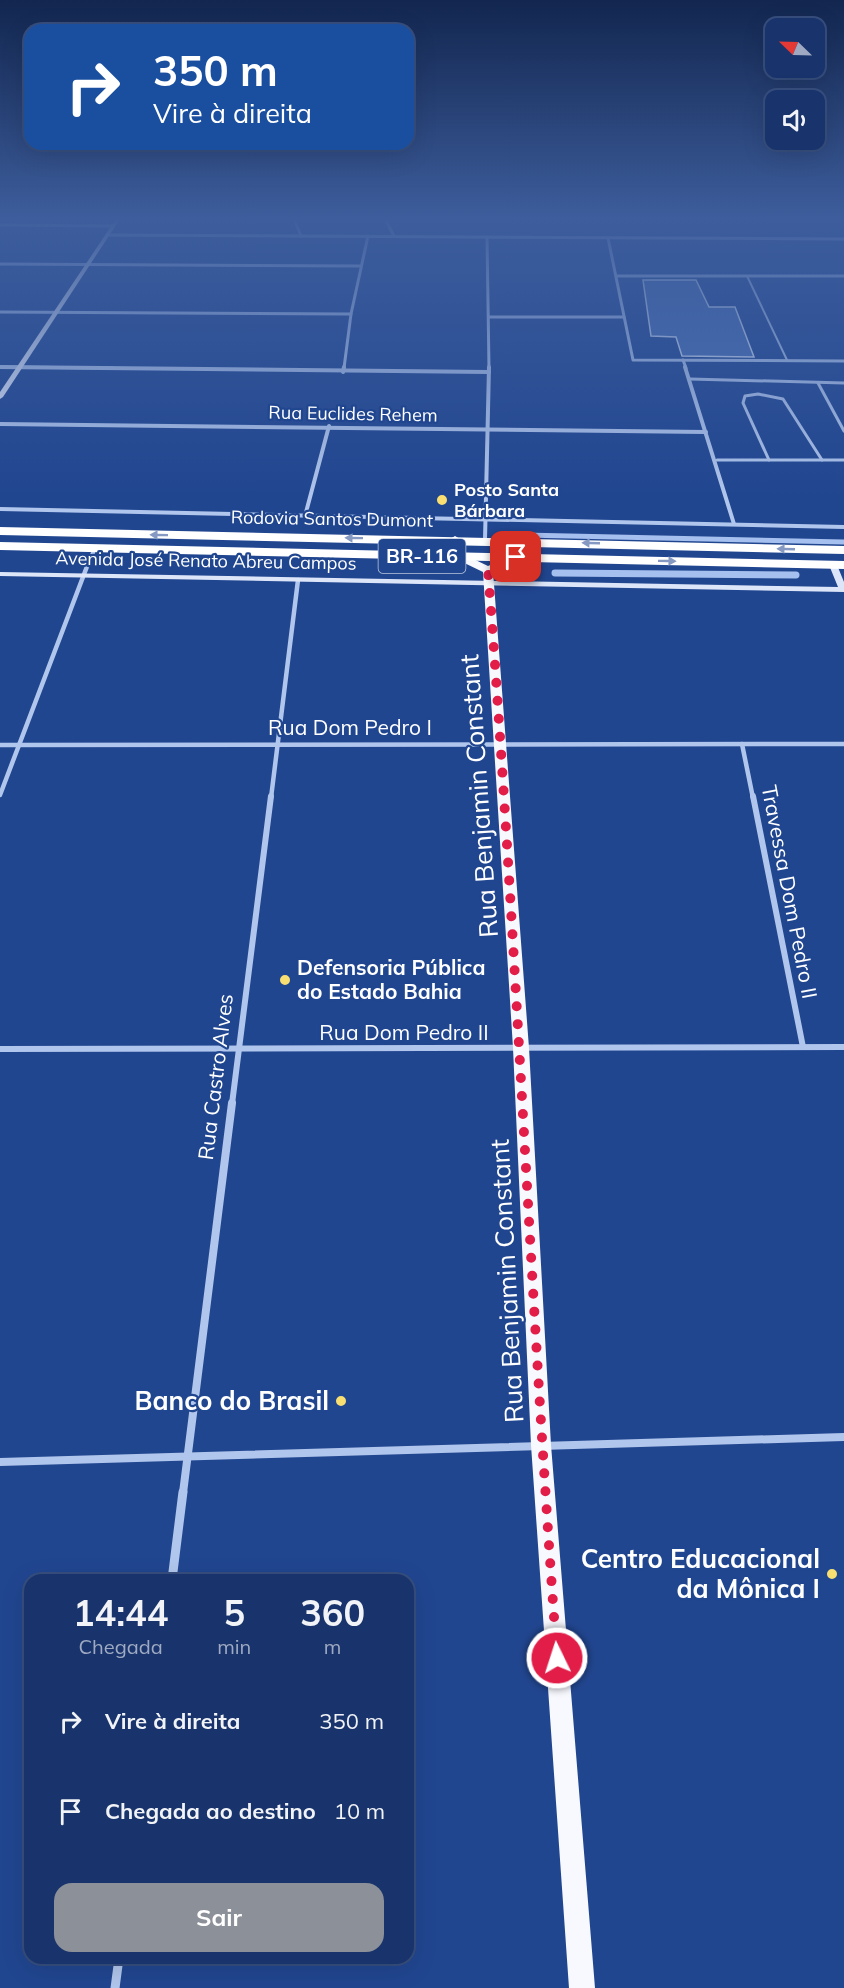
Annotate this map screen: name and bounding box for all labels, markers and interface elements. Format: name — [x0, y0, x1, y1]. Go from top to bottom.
north arrow — [765, 18, 825, 78]
map controls — [765, 18, 825, 150]
text: 350 m — [153, 44, 278, 97]
icon: right — [54, 48, 132, 126]
button: sound — [765, 90, 825, 150]
text: Vire à direita — [153, 96, 312, 130]
street label: Rua Euclides Rehem — [268, 401, 438, 426]
place label: Posto Santa Bárbara — [454, 478, 559, 522]
marker: Posto Santa Bárbara — [435, 493, 449, 507]
street label: Rodovia Santos Dumont — [231, 505, 433, 532]
one-way arrow — [149, 530, 168, 540]
pin — [490, 531, 541, 582]
one-way arrow — [344, 533, 363, 543]
one-way arrow — [581, 538, 600, 548]
road number: BR-116 — [378, 539, 466, 573]
icon: arrive — [499, 540, 532, 573]
one-way arrow — [776, 544, 795, 553]
street label: Avenida José Renato Abreu Campos — [55, 546, 357, 575]
one-way arrow — [658, 556, 677, 565]
street label: Rua Benjamin Constant — [452, 653, 505, 939]
street label: Rua Dom Pedro I — [268, 714, 432, 740]
street label: Travessa Dom Pedro II — [757, 783, 823, 1001]
place label: Defensoria Pública do Estado Bahia — [297, 954, 485, 1004]
marker: Defensoria Pública do Estado Bahia — [278, 973, 292, 987]
street label: Rua Castro Alves — [192, 992, 238, 1161]
street label: Rua Dom Pedro II — [319, 1019, 489, 1045]
street label: Rua Benjamin Constant — [483, 1138, 530, 1424]
place label: Banco do Brasil — [135, 1384, 329, 1417]
marker: Banco do Brasil — [334, 1394, 348, 1408]
place label: Centro Educacional da Mônica I — [581, 1542, 820, 1605]
marker: Centro Educacional da Mônica I — [825, 1567, 839, 1581]
text: 14:44 — [73, 1590, 168, 1635]
text: 5 — [223, 1590, 245, 1635]
text: 360 — [300, 1590, 365, 1635]
position arrow — [525, 1626, 589, 1690]
text: Chegada — [78, 1634, 163, 1659]
text: min — [217, 1634, 251, 1659]
text: m — [324, 1634, 341, 1659]
icon: right — [54, 1705, 87, 1738]
text: Vire à direita — [105, 1707, 240, 1735]
text: 350 m — [319, 1707, 384, 1735]
icon: arrive — [54, 1795, 87, 1828]
text: Chegada ao destino — [105, 1797, 316, 1825]
text: 10 m — [334, 1797, 385, 1825]
button: Sair — [54, 1883, 384, 1952]

